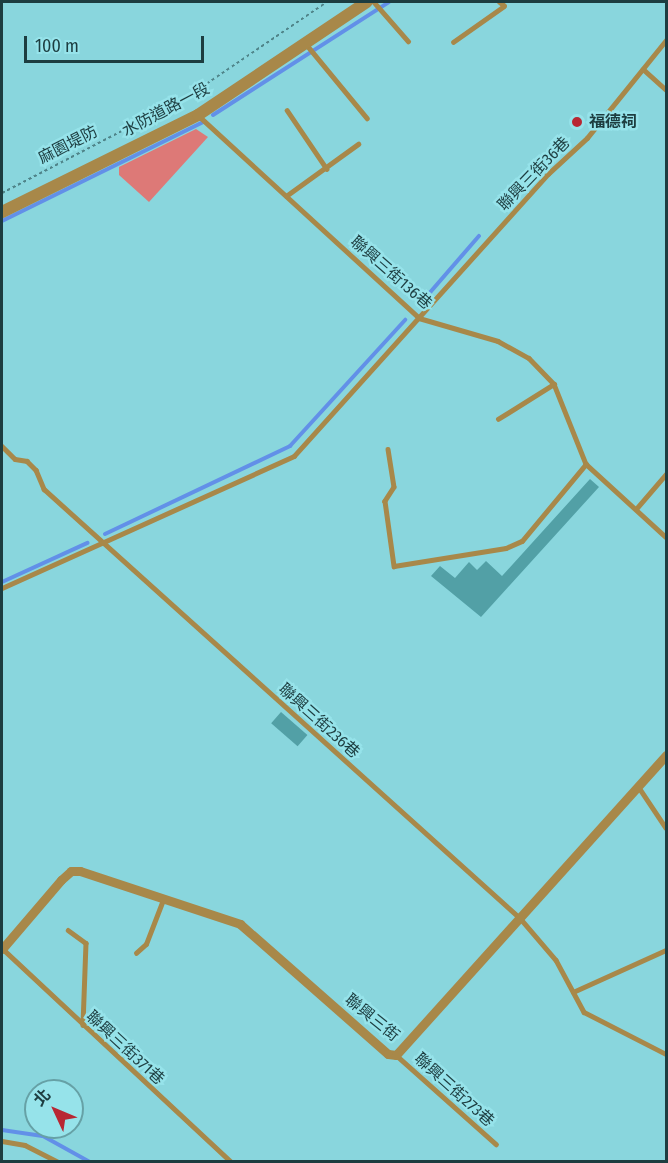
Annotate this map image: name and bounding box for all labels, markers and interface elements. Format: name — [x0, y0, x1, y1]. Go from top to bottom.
scale bar — [27, 24, 207, 62]
text: 100 m — [35, 35, 79, 57]
street label: 水防道路一段 — [119, 79, 213, 141]
place label: 福德祠 — [589, 112, 637, 132]
marker: 福德祠 — [570, 115, 584, 129]
street label: 麻園堤防 — [35, 122, 101, 168]
street label: 聯興三街36巷 — [494, 133, 574, 215]
street label: 聯興三街136巷 — [346, 232, 436, 314]
street label: 聯興三街236巷 — [275, 680, 363, 762]
street label: 聯興三街 — [341, 990, 403, 1046]
street label: 聯興三街371巷 — [82, 1007, 168, 1089]
street label: 聯興三街273巷 — [410, 1049, 498, 1131]
north arrow — [24, 1079, 84, 1139]
text: 北 — [30, 1085, 55, 1110]

